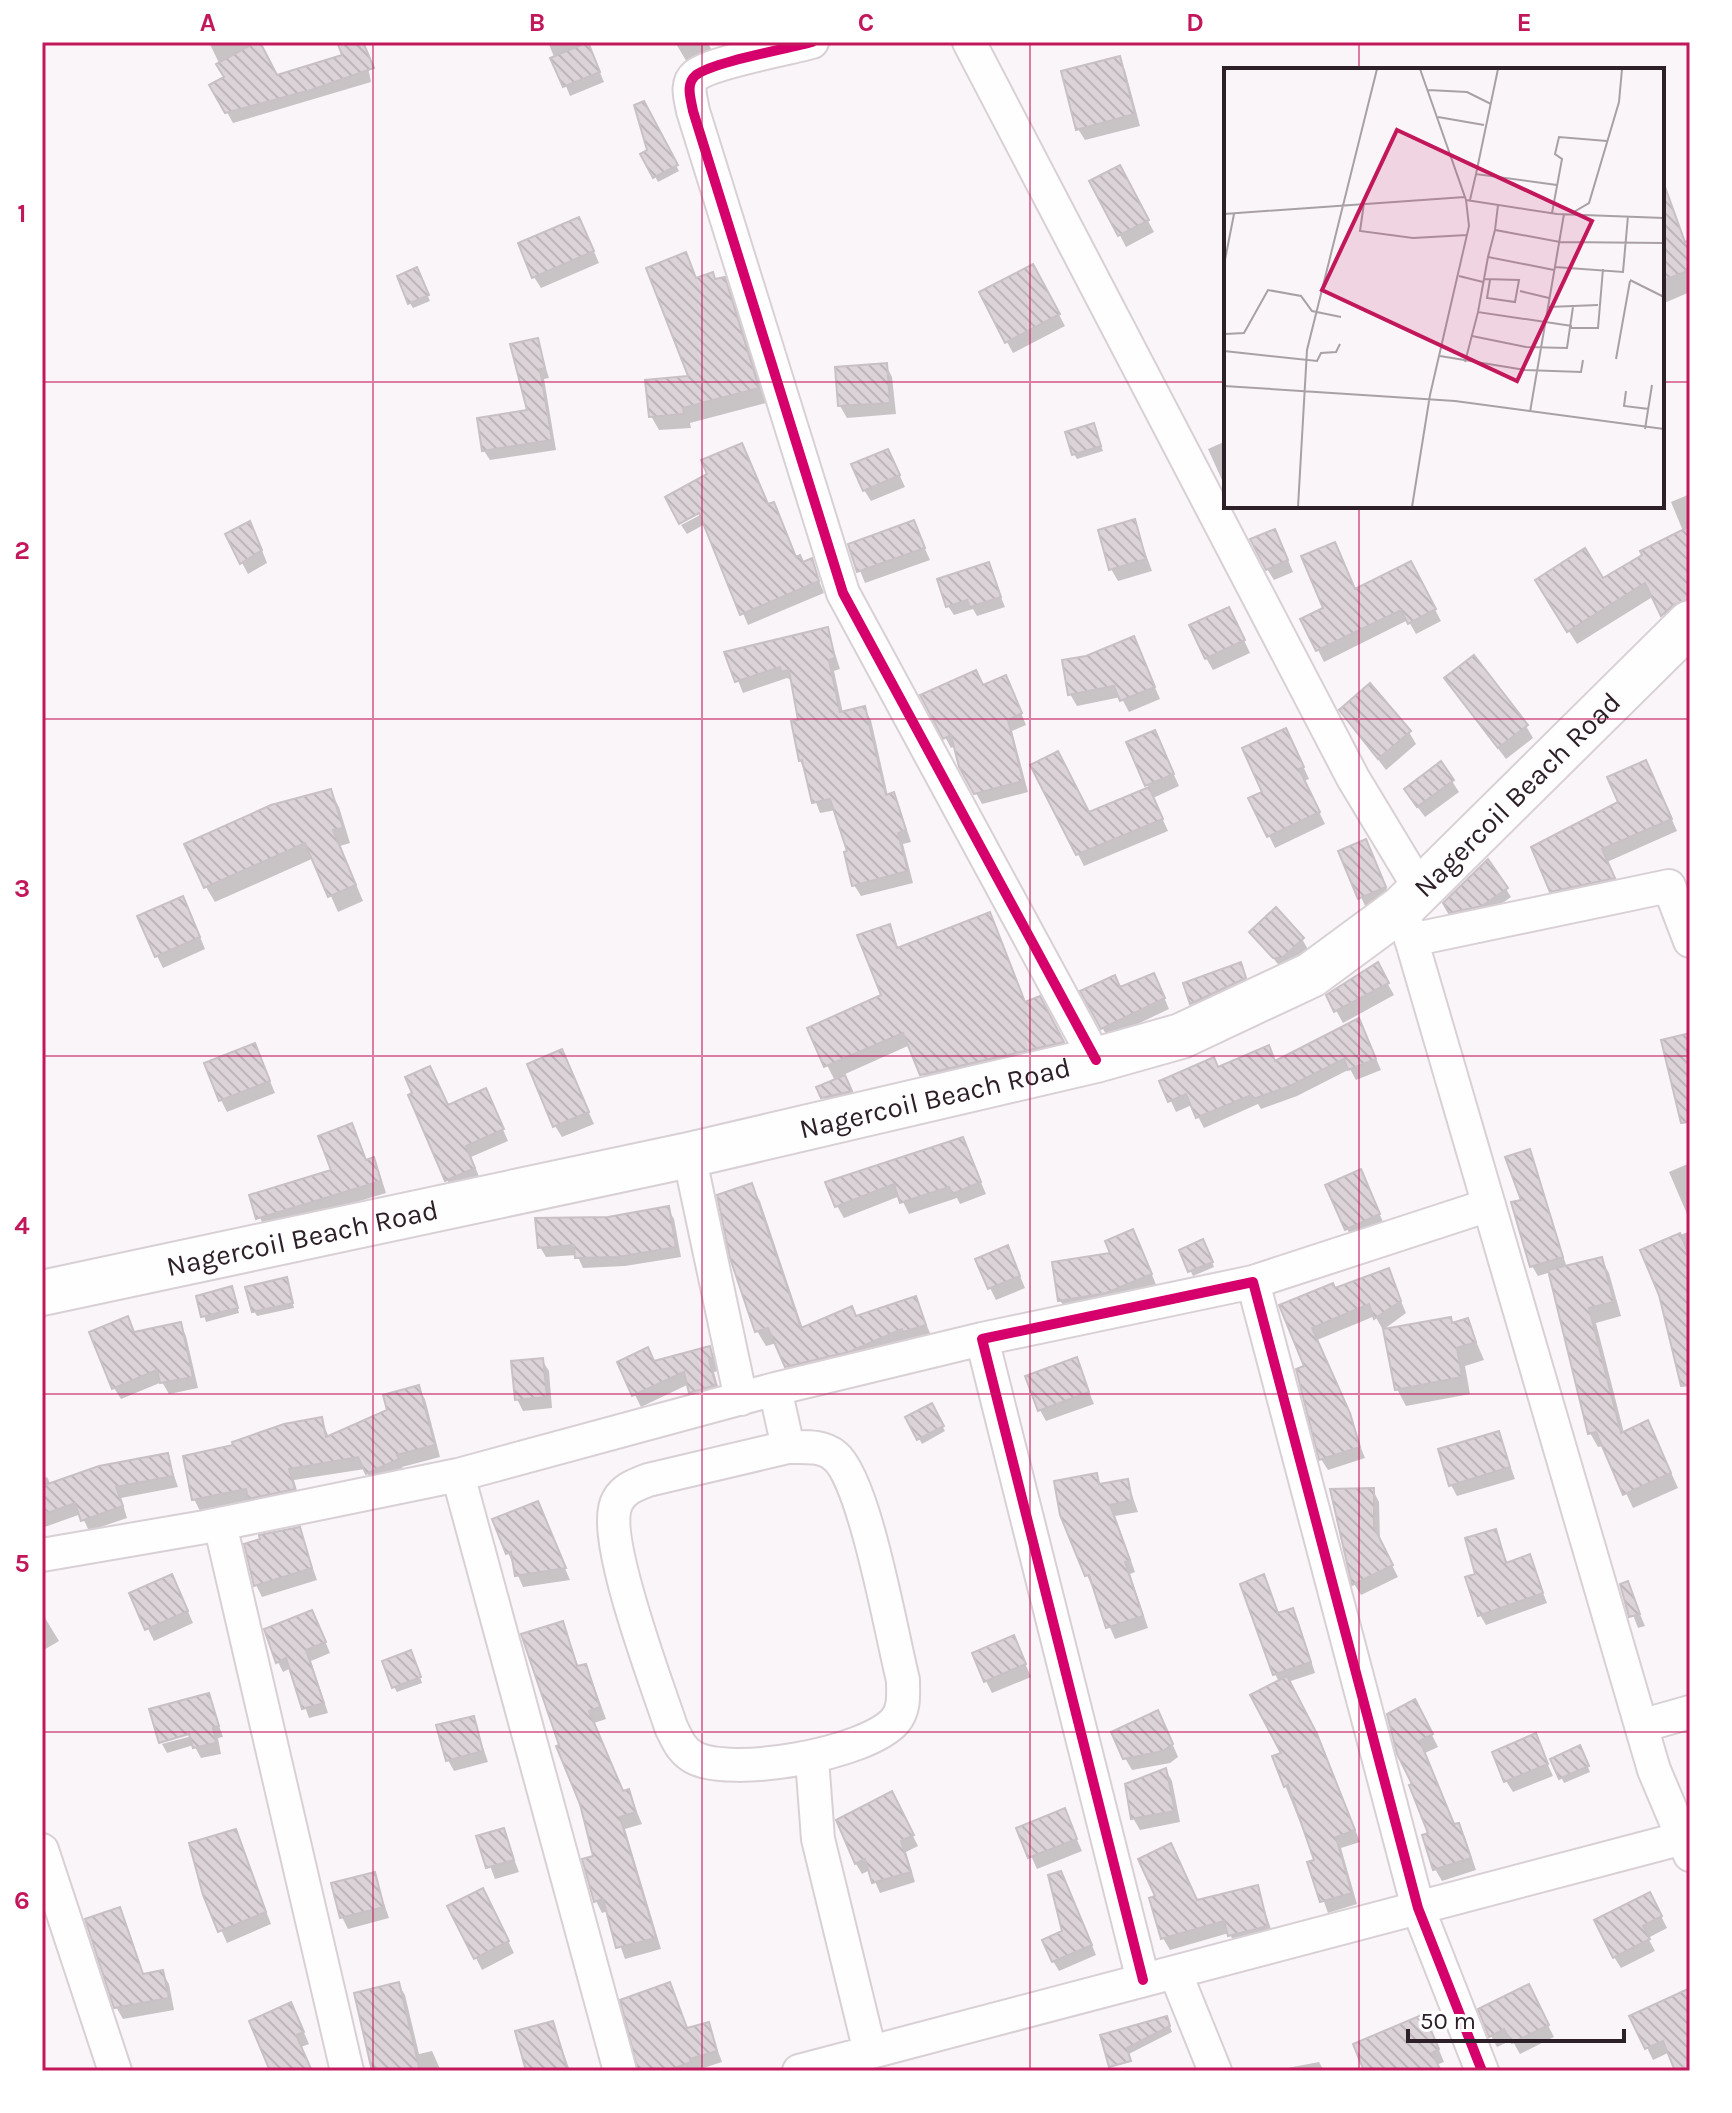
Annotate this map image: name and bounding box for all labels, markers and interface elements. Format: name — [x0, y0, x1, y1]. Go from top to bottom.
text: A — [200, 7, 216, 38]
text: B — [529, 7, 545, 38]
text: C — [858, 7, 874, 38]
text: D — [1186, 7, 1204, 38]
text: E — [1516, 7, 1532, 38]
inset map — [1224, 68, 1664, 508]
text: 1 — [17, 198, 27, 229]
text: 2 — [14, 535, 30, 566]
street label: Nagercoil Beach Road — [1407, 685, 1627, 904]
text: 3 — [14, 873, 30, 904]
street label: Nagercoil Beach Road — [796, 1050, 1074, 1145]
street label: Nagercoil Beach Road — [163, 1192, 441, 1283]
text: 4 — [14, 1210, 30, 1241]
text: 5 — [14, 1548, 30, 1579]
text: 6 — [14, 1885, 30, 1916]
scale bar — [1408, 1993, 1624, 2043]
text: 50 m — [1420, 2007, 1476, 2035]

